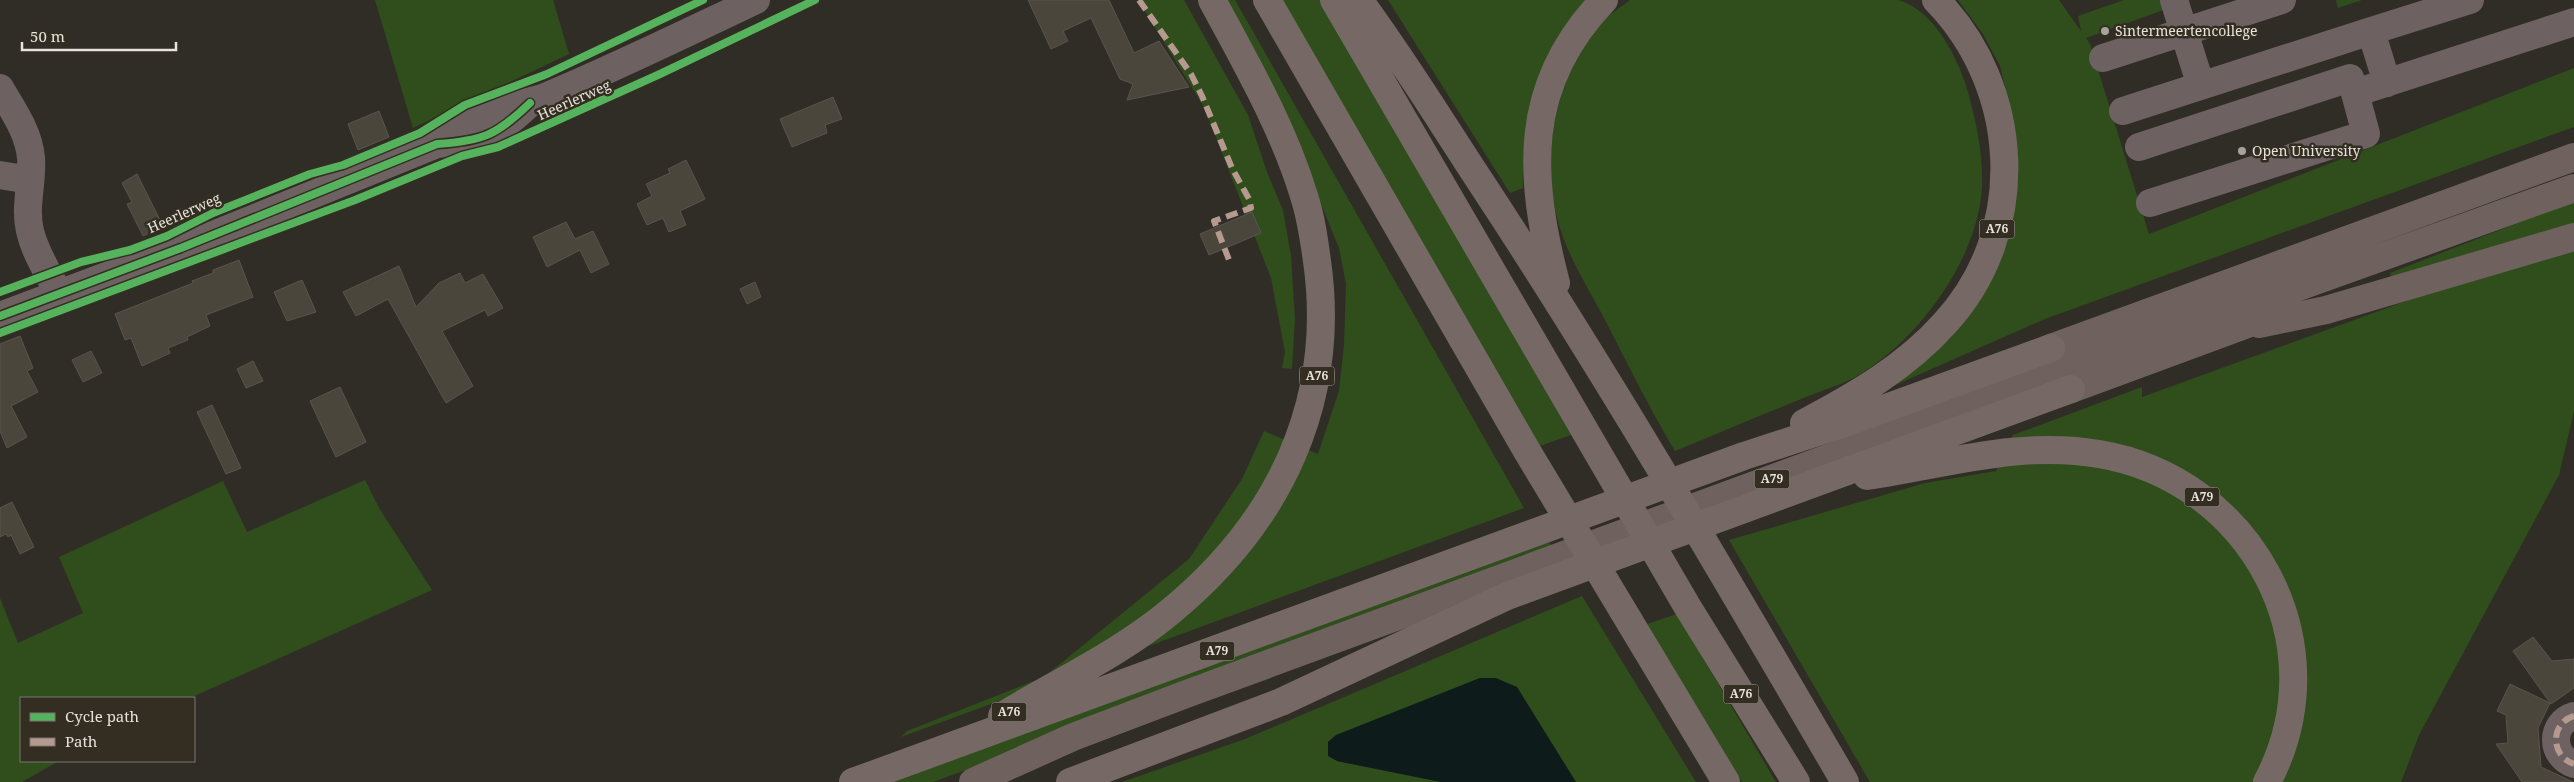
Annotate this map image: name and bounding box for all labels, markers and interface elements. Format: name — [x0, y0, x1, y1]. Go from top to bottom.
scale bar — [22, 20, 176, 52]
place label: Sintermeertencollege — [2115, 21, 2258, 40]
marker: Sintermeertencollege — [2099, 25, 2111, 37]
text: 50 m — [30, 26, 65, 46]
street label: Heerlerweg — [534, 75, 614, 124]
place label: Open University — [2252, 141, 2361, 160]
marker: Open University — [2236, 145, 2248, 157]
street label: Heerlerweg — [144, 188, 224, 237]
road number: A76 — [1980, 220, 2014, 238]
road number: A76 — [1300, 366, 1334, 386]
road number: A79 — [1754, 469, 1790, 488]
road number: A79 — [2184, 488, 2220, 507]
road number: A79 — [1200, 641, 1234, 660]
road number: A76 — [1724, 684, 1758, 704]
legend — [20, 697, 195, 762]
road number: A76 — [992, 702, 1026, 722]
text: Cycle path — [65, 706, 140, 726]
text: Path — [65, 731, 98, 751]

